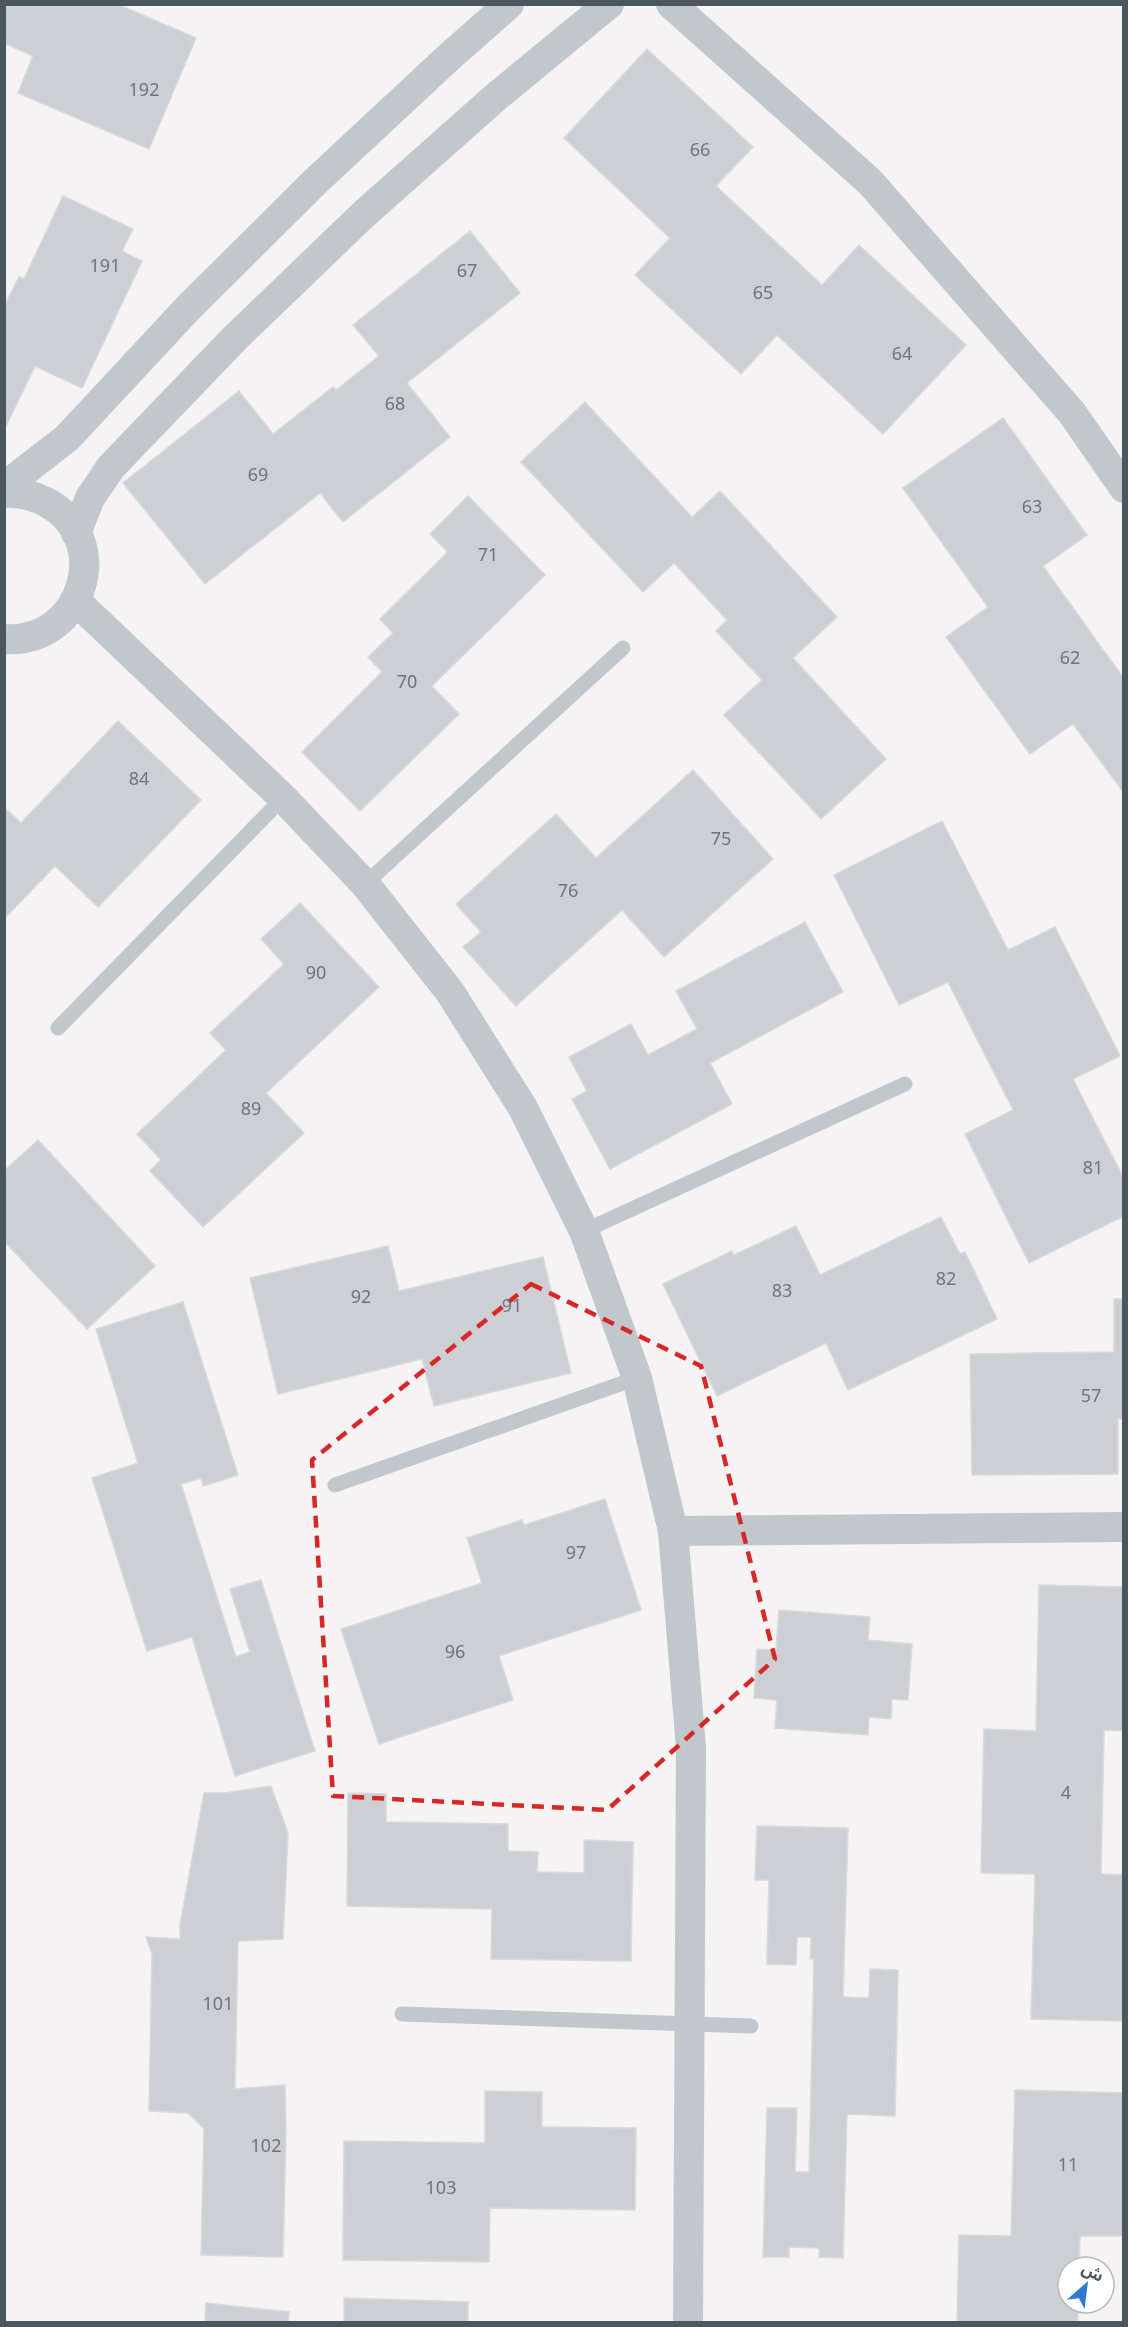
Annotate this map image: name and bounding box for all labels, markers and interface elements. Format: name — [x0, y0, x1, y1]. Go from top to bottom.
house number: 192 — [129, 77, 159, 101]
house number: 66 — [690, 137, 710, 161]
house number: 191 — [90, 253, 120, 277]
house number: 67 — [457, 258, 477, 282]
house number: 65 — [753, 280, 773, 304]
house number: 64 — [892, 341, 912, 365]
house number: 68 — [385, 391, 405, 415]
house number: 69 — [248, 462, 268, 486]
house number: 63 — [1022, 494, 1042, 518]
house number: 71 — [478, 542, 498, 566]
house number: 62 — [1060, 645, 1080, 669]
house number: 70 — [397, 669, 417, 693]
house number: 84 — [129, 766, 149, 790]
house number: 75 — [711, 826, 731, 850]
house number: 76 — [558, 878, 578, 902]
house number: 90 — [306, 960, 326, 984]
house number: 89 — [241, 1096, 261, 1120]
house number: 81 — [1083, 1155, 1103, 1179]
house number: 82 — [936, 1266, 956, 1290]
house number: 83 — [772, 1278, 792, 1302]
house number: 92 — [351, 1284, 371, 1308]
house number: 91 — [502, 1293, 522, 1317]
house number: 57 — [1081, 1383, 1101, 1407]
house number: 97 — [566, 1540, 586, 1564]
house number: 96 — [445, 1639, 465, 1663]
house number: 4 — [1061, 1780, 1071, 1804]
house number: 101 — [203, 1991, 233, 2015]
house number: 102 — [251, 2133, 281, 2157]
house number: 11 — [1058, 2152, 1078, 2176]
house number: 103 — [426, 2175, 456, 2199]
north arrow — [1056, 2255, 1116, 2315]
text: ش — [1078, 2257, 1108, 2287]

